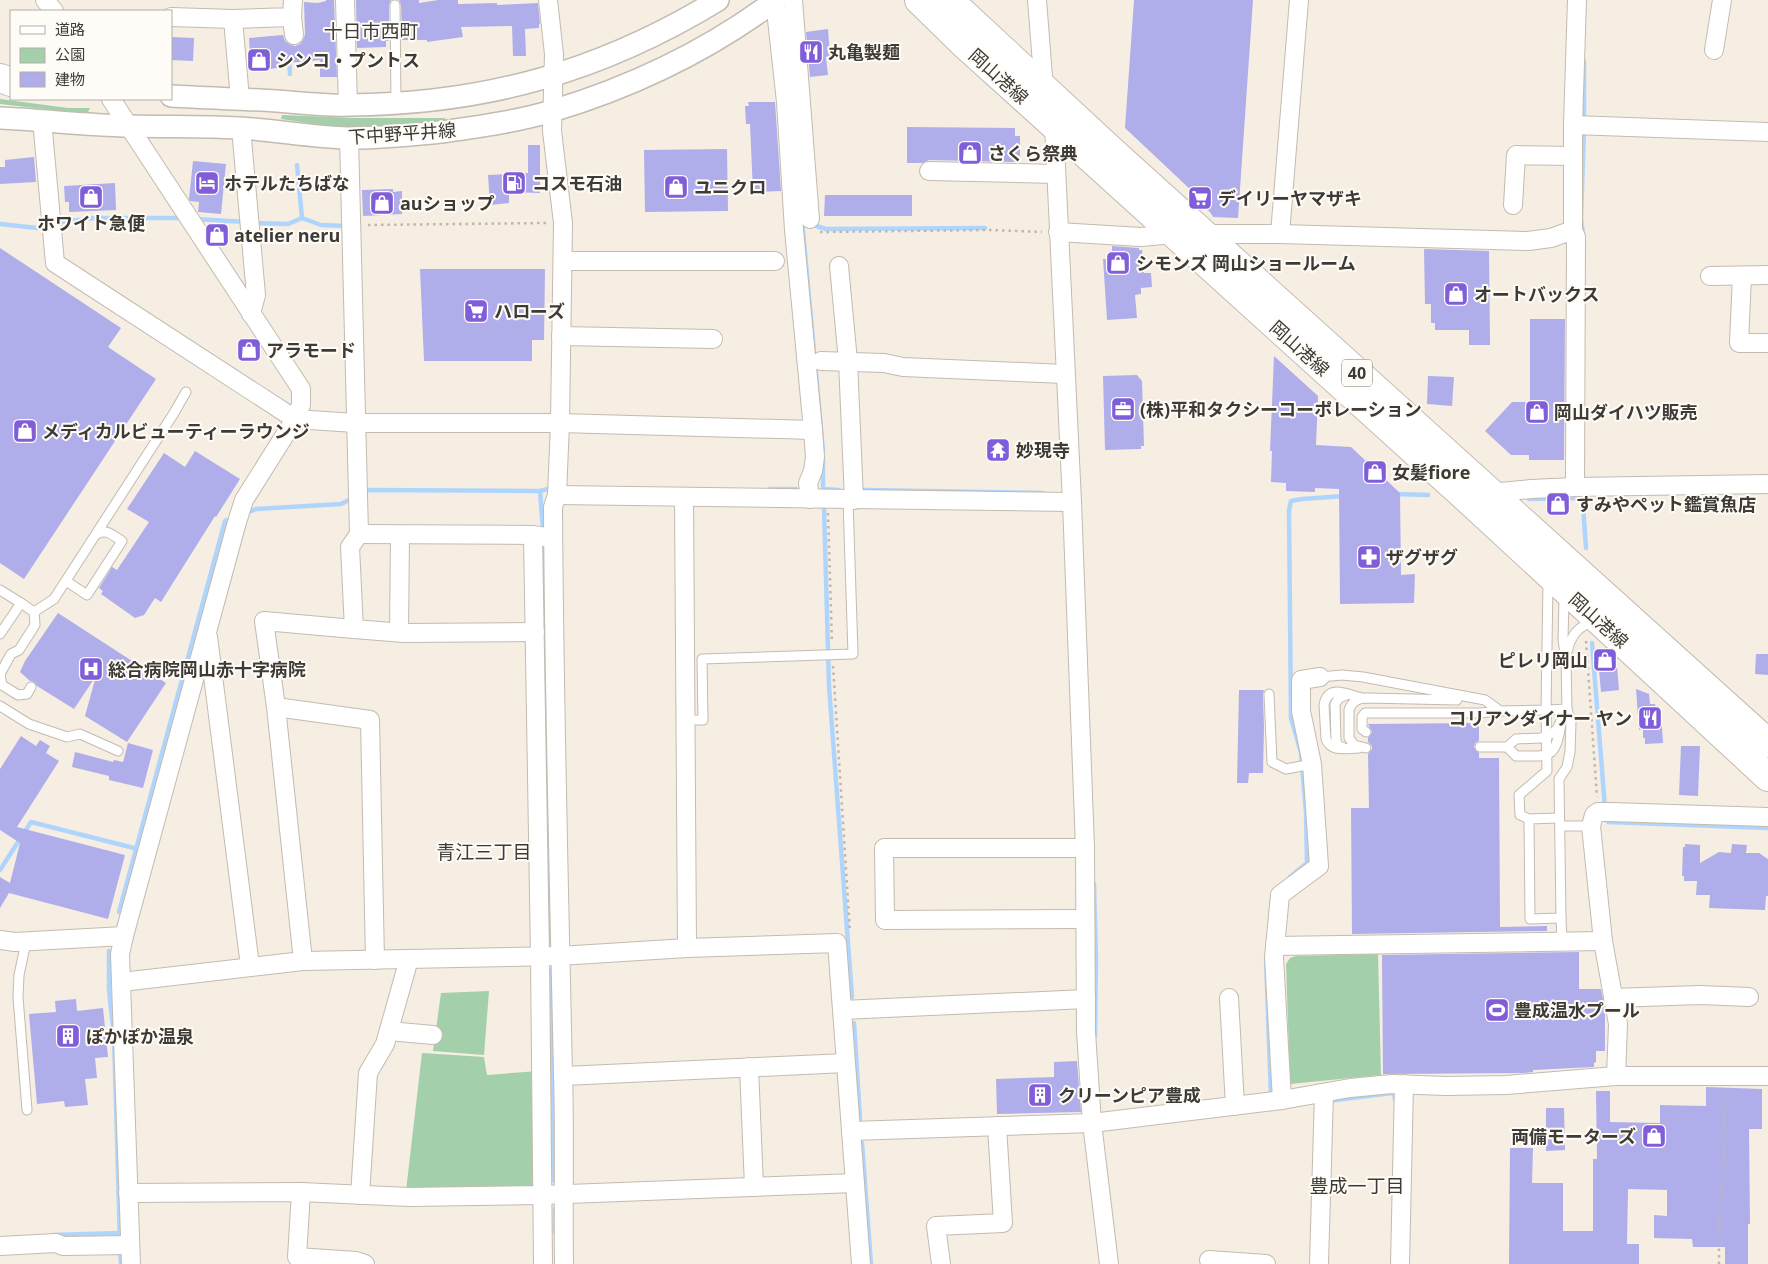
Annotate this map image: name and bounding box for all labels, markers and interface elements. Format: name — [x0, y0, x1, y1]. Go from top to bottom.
legend — [10, 10, 172, 100]
district label: 十日市西町 — [323, 18, 419, 44]
text: 道路 — [55, 19, 85, 39]
restaurant icon: 丸亀製麺 — [798, 39, 824, 65]
place label: 丸亀製麺 — [828, 40, 900, 64]
street label: 岡山港線 — [964, 43, 1034, 109]
text: 公園 — [55, 44, 85, 64]
shop icon: シンコ・プントス — [246, 47, 272, 73]
place label: シンコ・プントス — [276, 48, 420, 72]
text: 建物 — [55, 69, 85, 89]
street label: 下中野平井線 — [347, 117, 457, 149]
shop icon: さくら祭典 — [957, 140, 983, 166]
place label: さくら祭典 — [988, 141, 1078, 165]
hotel icon: ホテルたちばな — [194, 170, 220, 196]
fuel station icon: コスモ石油 — [501, 170, 527, 196]
place label: ホテルたちばな — [224, 171, 350, 195]
place label: コスモ石油 — [532, 171, 622, 195]
shop icon: ユニクロ — [663, 174, 689, 200]
place label: ユニクロ — [694, 175, 766, 199]
shop icon: ホワイト急便 — [78, 184, 104, 210]
supermarket icon: デイリーヤマザキ — [1187, 185, 1213, 211]
place label: デイリーヤマザキ — [1218, 186, 1362, 210]
shop icon: auショップ — [369, 190, 395, 216]
place label: auショップ — [400, 191, 495, 215]
place label: ホワイト急便 — [37, 211, 146, 235]
shop icon: atelier neru — [204, 222, 230, 248]
place label: atelier neru — [234, 223, 340, 247]
shop icon: シモンズ 岡山ショールーム — [1105, 250, 1131, 276]
place label: シモンズ 岡山ショールーム — [1136, 251, 1356, 275]
shop icon: オートバックス — [1443, 281, 1469, 307]
place label: オートバックス — [1474, 282, 1599, 306]
supermarket icon: ハローズ — [463, 298, 489, 324]
place label: ハローズ — [494, 299, 565, 323]
street label: 岡山港線 — [1265, 315, 1335, 381]
shop icon: アラモード — [236, 337, 262, 363]
place label: アラモード — [266, 338, 356, 362]
road number: 40 — [1342, 359, 1372, 386]
office icon: (株)平和タクシーコーポレーション — [1110, 396, 1136, 422]
place label: (株)平和タクシーコーポレーション — [1140, 397, 1422, 421]
shop icon: 岡山ダイハツ販売 — [1524, 399, 1550, 425]
place label: 岡山ダイハツ販売 — [1554, 400, 1698, 424]
shop icon: メディカルビューティーラウンジ — [12, 418, 38, 444]
place label: メディカルビューティーラウンジ — [42, 419, 310, 443]
temple icon: 妙現寺 — [985, 437, 1011, 463]
place label: 妙現寺 — [1016, 438, 1070, 462]
shop icon: 女髪fiore — [1362, 459, 1388, 485]
place label: 女髪fiore — [1392, 460, 1470, 484]
shop icon: すみやペット鑑賞魚店 — [1545, 491, 1571, 517]
place label: すみやペット鑑賞魚店 — [1576, 492, 1756, 516]
pharmacy icon: ザグザグ — [1356, 544, 1382, 570]
place label: ザグザグ — [1386, 545, 1458, 569]
street label: 岡山港線 — [1564, 587, 1634, 653]
shop icon: ピレリ岡山 — [1592, 647, 1618, 673]
place label: ピレリ岡山 — [1498, 648, 1588, 672]
hospital icon: 総合病院岡山赤十字病院 — [78, 656, 104, 682]
place label: 総合病院岡山赤十字病院 — [108, 657, 306, 681]
restaurant icon: コリアンダイナー ヤン — [1637, 705, 1663, 731]
place label: コリアンダイナー ヤン — [1448, 706, 1632, 730]
district label: 青江三丁目 — [436, 839, 532, 865]
sports icon: 豊成温水プール — [1484, 997, 1510, 1023]
place label: 豊成温水プール — [1514, 998, 1640, 1022]
building icon: ぽかぽか温泉 — [55, 1023, 81, 1049]
place label: ぽかぽか温泉 — [86, 1024, 194, 1048]
building icon: クリーンピア豊成 — [1027, 1082, 1053, 1108]
place label: クリーンピア豊成 — [1058, 1083, 1201, 1107]
shop icon: 両備モーターズ — [1641, 1123, 1667, 1149]
place label: 両備モーターズ — [1511, 1124, 1636, 1148]
district label: 豊成一丁目 — [1309, 1173, 1405, 1199]

